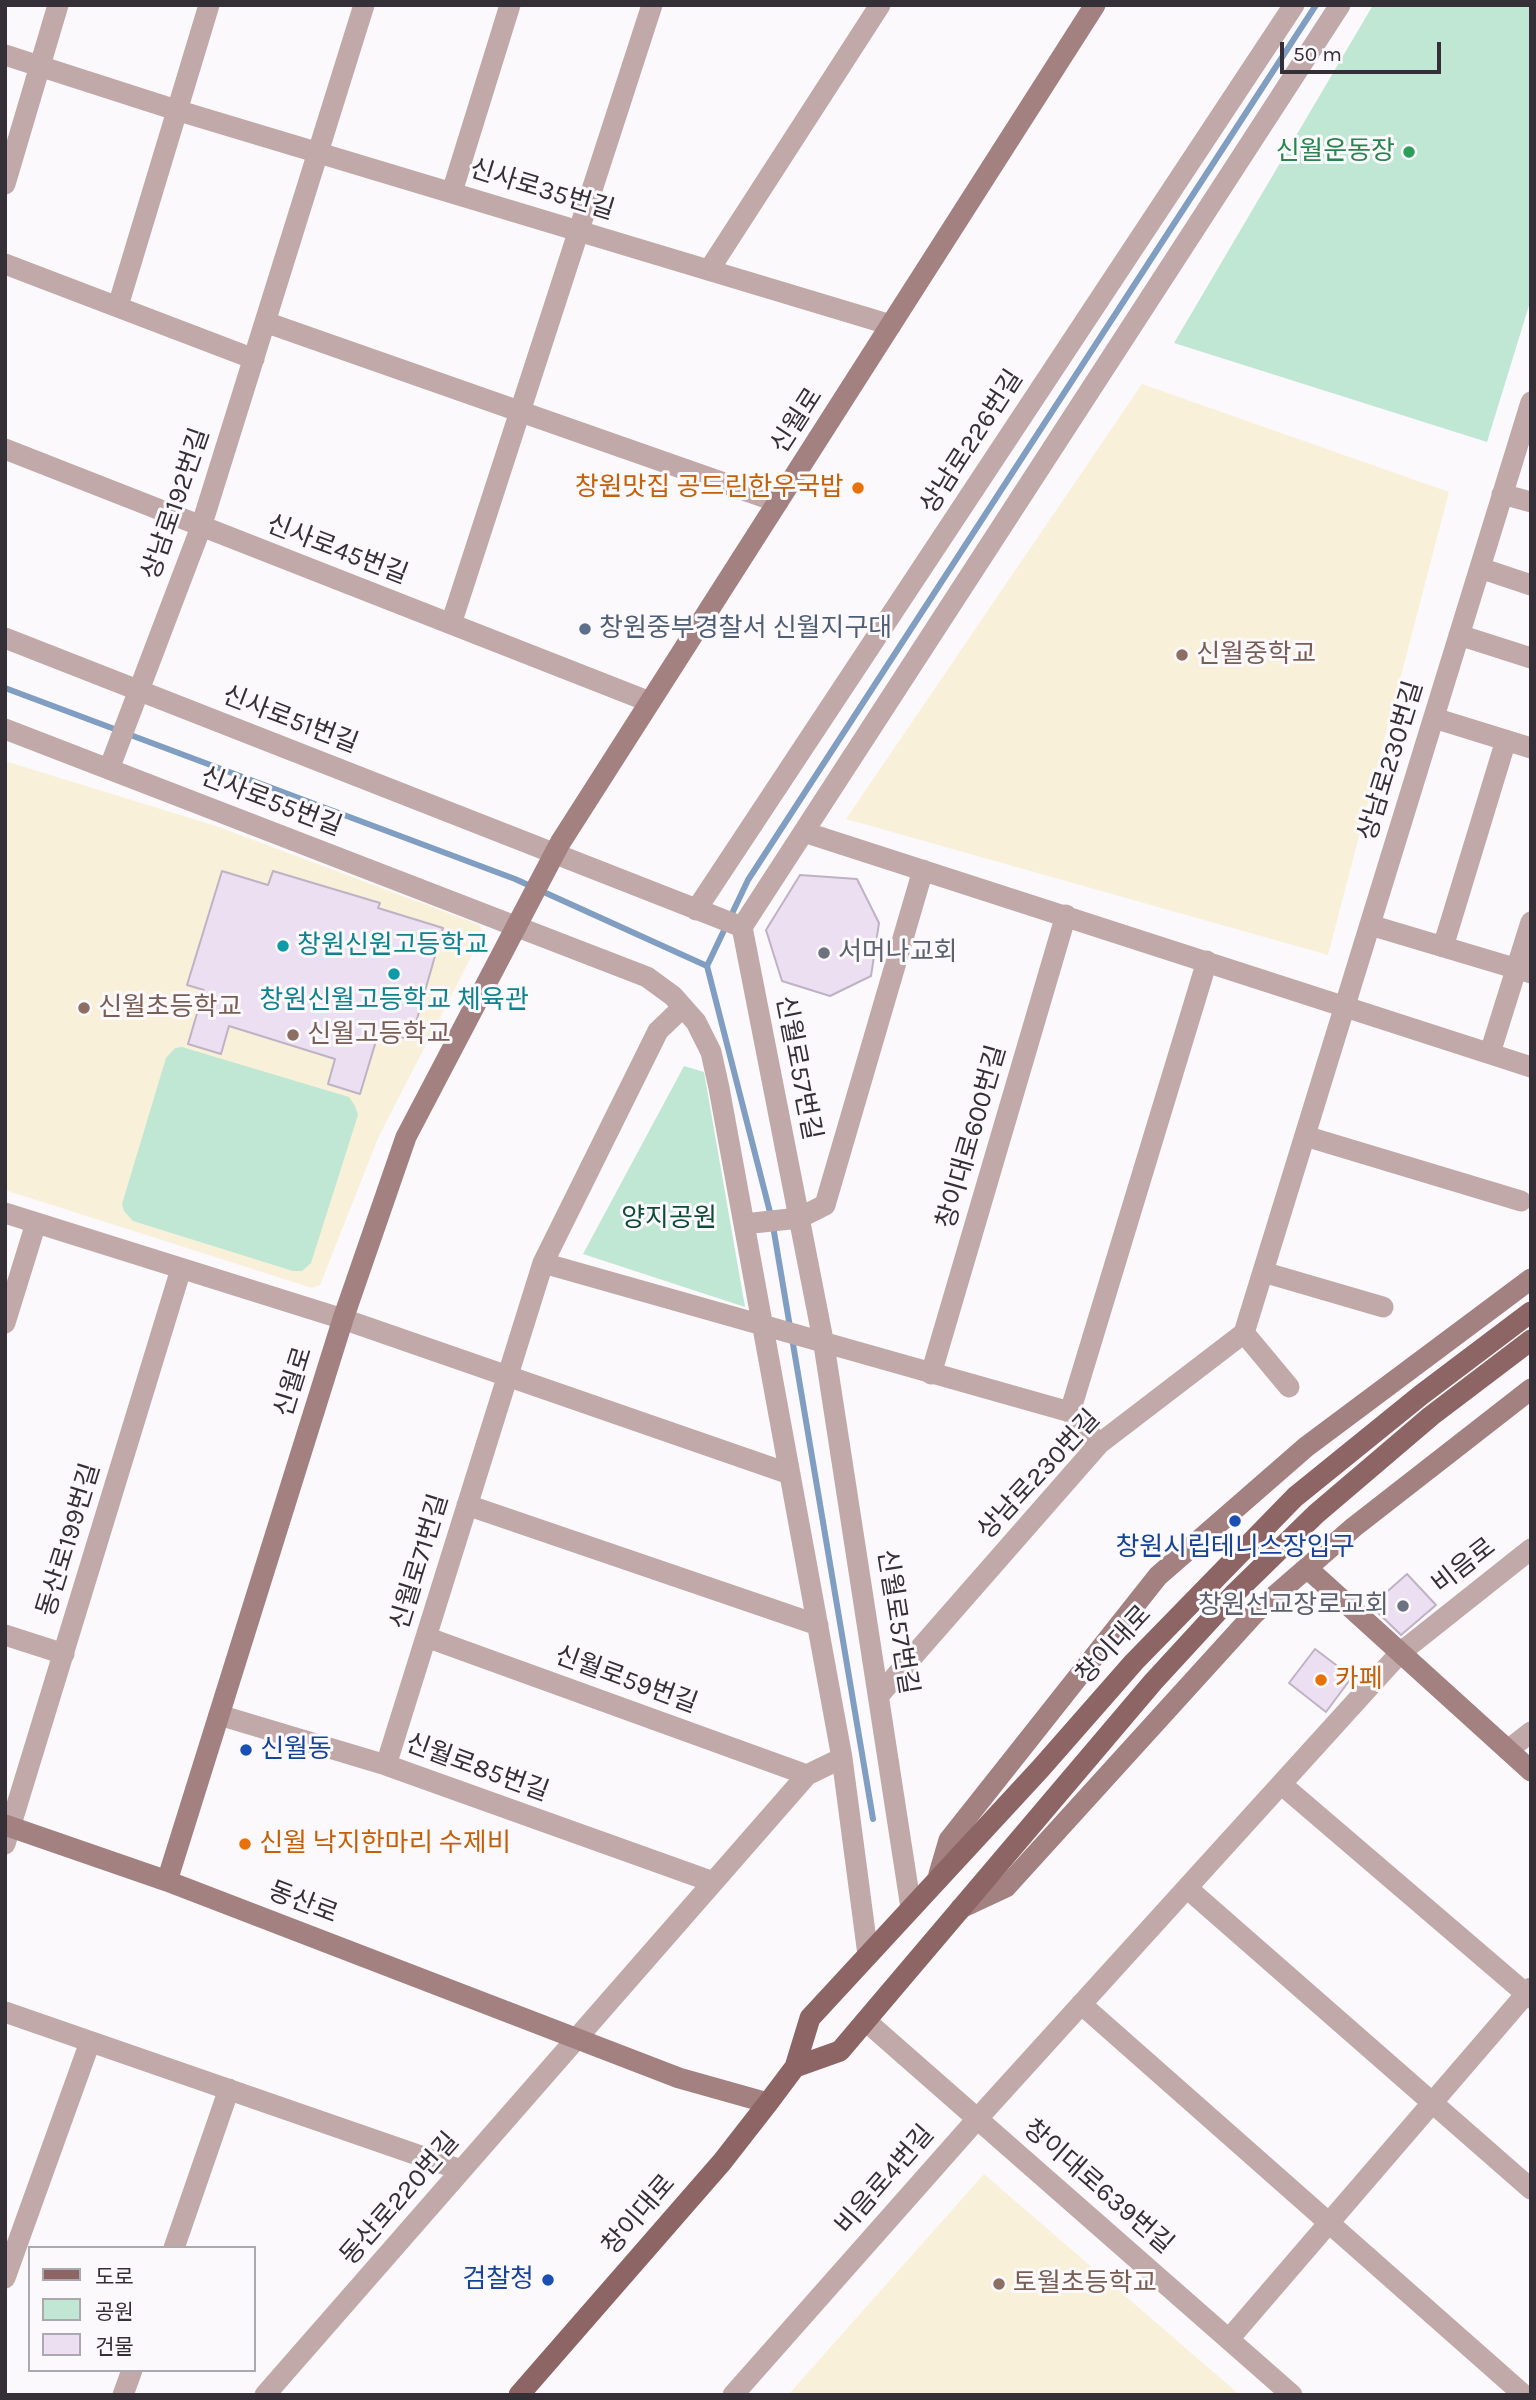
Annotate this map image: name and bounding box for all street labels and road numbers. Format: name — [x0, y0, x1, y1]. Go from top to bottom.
street label: 신사로35번길 — [466, 153, 618, 227]
street label: 상남로226번길 — [914, 364, 1030, 520]
street label: 신월로 — [764, 382, 830, 460]
street label: 상남로192번길 — [135, 424, 217, 584]
street label: 신사로45번길 — [262, 509, 412, 591]
street label: 상남로230번길 — [1352, 677, 1430, 845]
street label: 신사로51번길 — [218, 680, 362, 760]
street label: 신사로55번길 — [196, 761, 346, 843]
street label: 신월로57번길 — [769, 993, 827, 1143]
street label: 창이대로600번길 — [931, 1042, 1013, 1232]
street label: 신월로 — [269, 1343, 319, 1421]
street label: 상남로230번길 — [971, 1404, 1107, 1546]
street label: 동산로199번길 — [31, 1460, 107, 1620]
street label: 신월로71번길 — [385, 1490, 455, 1634]
street label: 비음로 — [1426, 1532, 1502, 1600]
street label: 신월로57번길 — [870, 1547, 924, 1697]
street label: 창이대로 — [1070, 1599, 1158, 1691]
street label: 신월로59번길 — [550, 1640, 702, 1720]
street label: 신월로85번길 — [401, 1728, 553, 1808]
street label: 동산로 — [264, 1876, 342, 1930]
street label: 창이대로639번길 — [1017, 2113, 1179, 2261]
street label: 비음로4번길 — [829, 2119, 941, 2241]
street label: 동산로220번길 — [334, 2126, 466, 2272]
street label: 창이대로 — [596, 2169, 682, 2261]

